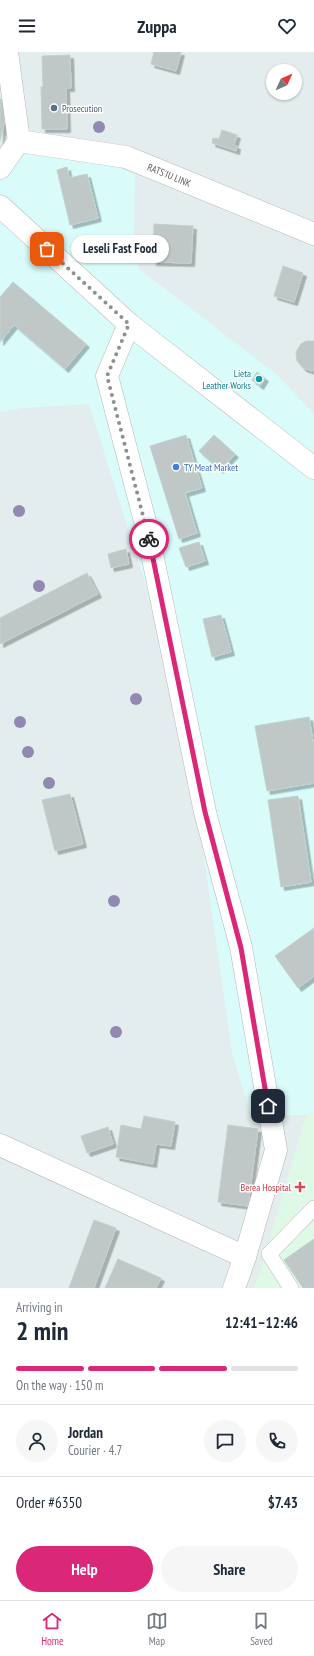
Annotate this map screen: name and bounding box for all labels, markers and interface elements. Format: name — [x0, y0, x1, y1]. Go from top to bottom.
icon: menu — [16, 15, 38, 37]
text: Zuppa — [137, 15, 177, 38]
icon: heart — [276, 15, 298, 37]
north arrow — [266, 64, 302, 100]
map controls — [266, 64, 302, 100]
place label: Prosecution — [62, 102, 102, 115]
marker: Prosecution — [49, 103, 59, 113]
street label: RATS'IU LINK — [145, 160, 193, 190]
pin — [30, 232, 64, 266]
callout: Leseli Fast Food — [71, 235, 169, 263]
icon: bag — [36, 238, 58, 260]
text: Leseli Fast Food — [83, 240, 157, 257]
place label: Lieta Leather Works — [203, 367, 252, 392]
marker: Lieta Leather Works — [254, 374, 264, 384]
place label: TY Meat Market — [184, 461, 238, 474]
marker: TY Meat Market — [171, 462, 181, 472]
courier — [129, 519, 169, 559]
icon: bike — [138, 528, 160, 550]
pin — [251, 1089, 285, 1123]
icon: home — [257, 1095, 279, 1117]
place label: Berea Hospital — [241, 1181, 292, 1194]
marker: Berea Hospital — [294, 1181, 306, 1193]
text: Arriving in — [16, 1299, 63, 1316]
text: 12:41–12:46 — [225, 1313, 298, 1332]
text: 2 min — [16, 1314, 69, 1347]
text: On the way · 150 m — [16, 1377, 103, 1394]
button: person — [16, 1420, 58, 1462]
button: chat — [204, 1420, 246, 1462]
button: phone — [256, 1420, 298, 1462]
text: Jordan — [68, 1423, 103, 1442]
text: Courier · 4.7 — [68, 1442, 122, 1459]
text: Order #6350 — [16, 1493, 82, 1512]
text: $7.43 — [268, 1493, 298, 1512]
button: Help — [16, 1546, 153, 1592]
button: Share — [161, 1546, 298, 1592]
tab: Home — [41, 1610, 64, 1648]
tab: Map — [146, 1610, 168, 1648]
tab: Saved — [250, 1610, 273, 1648]

